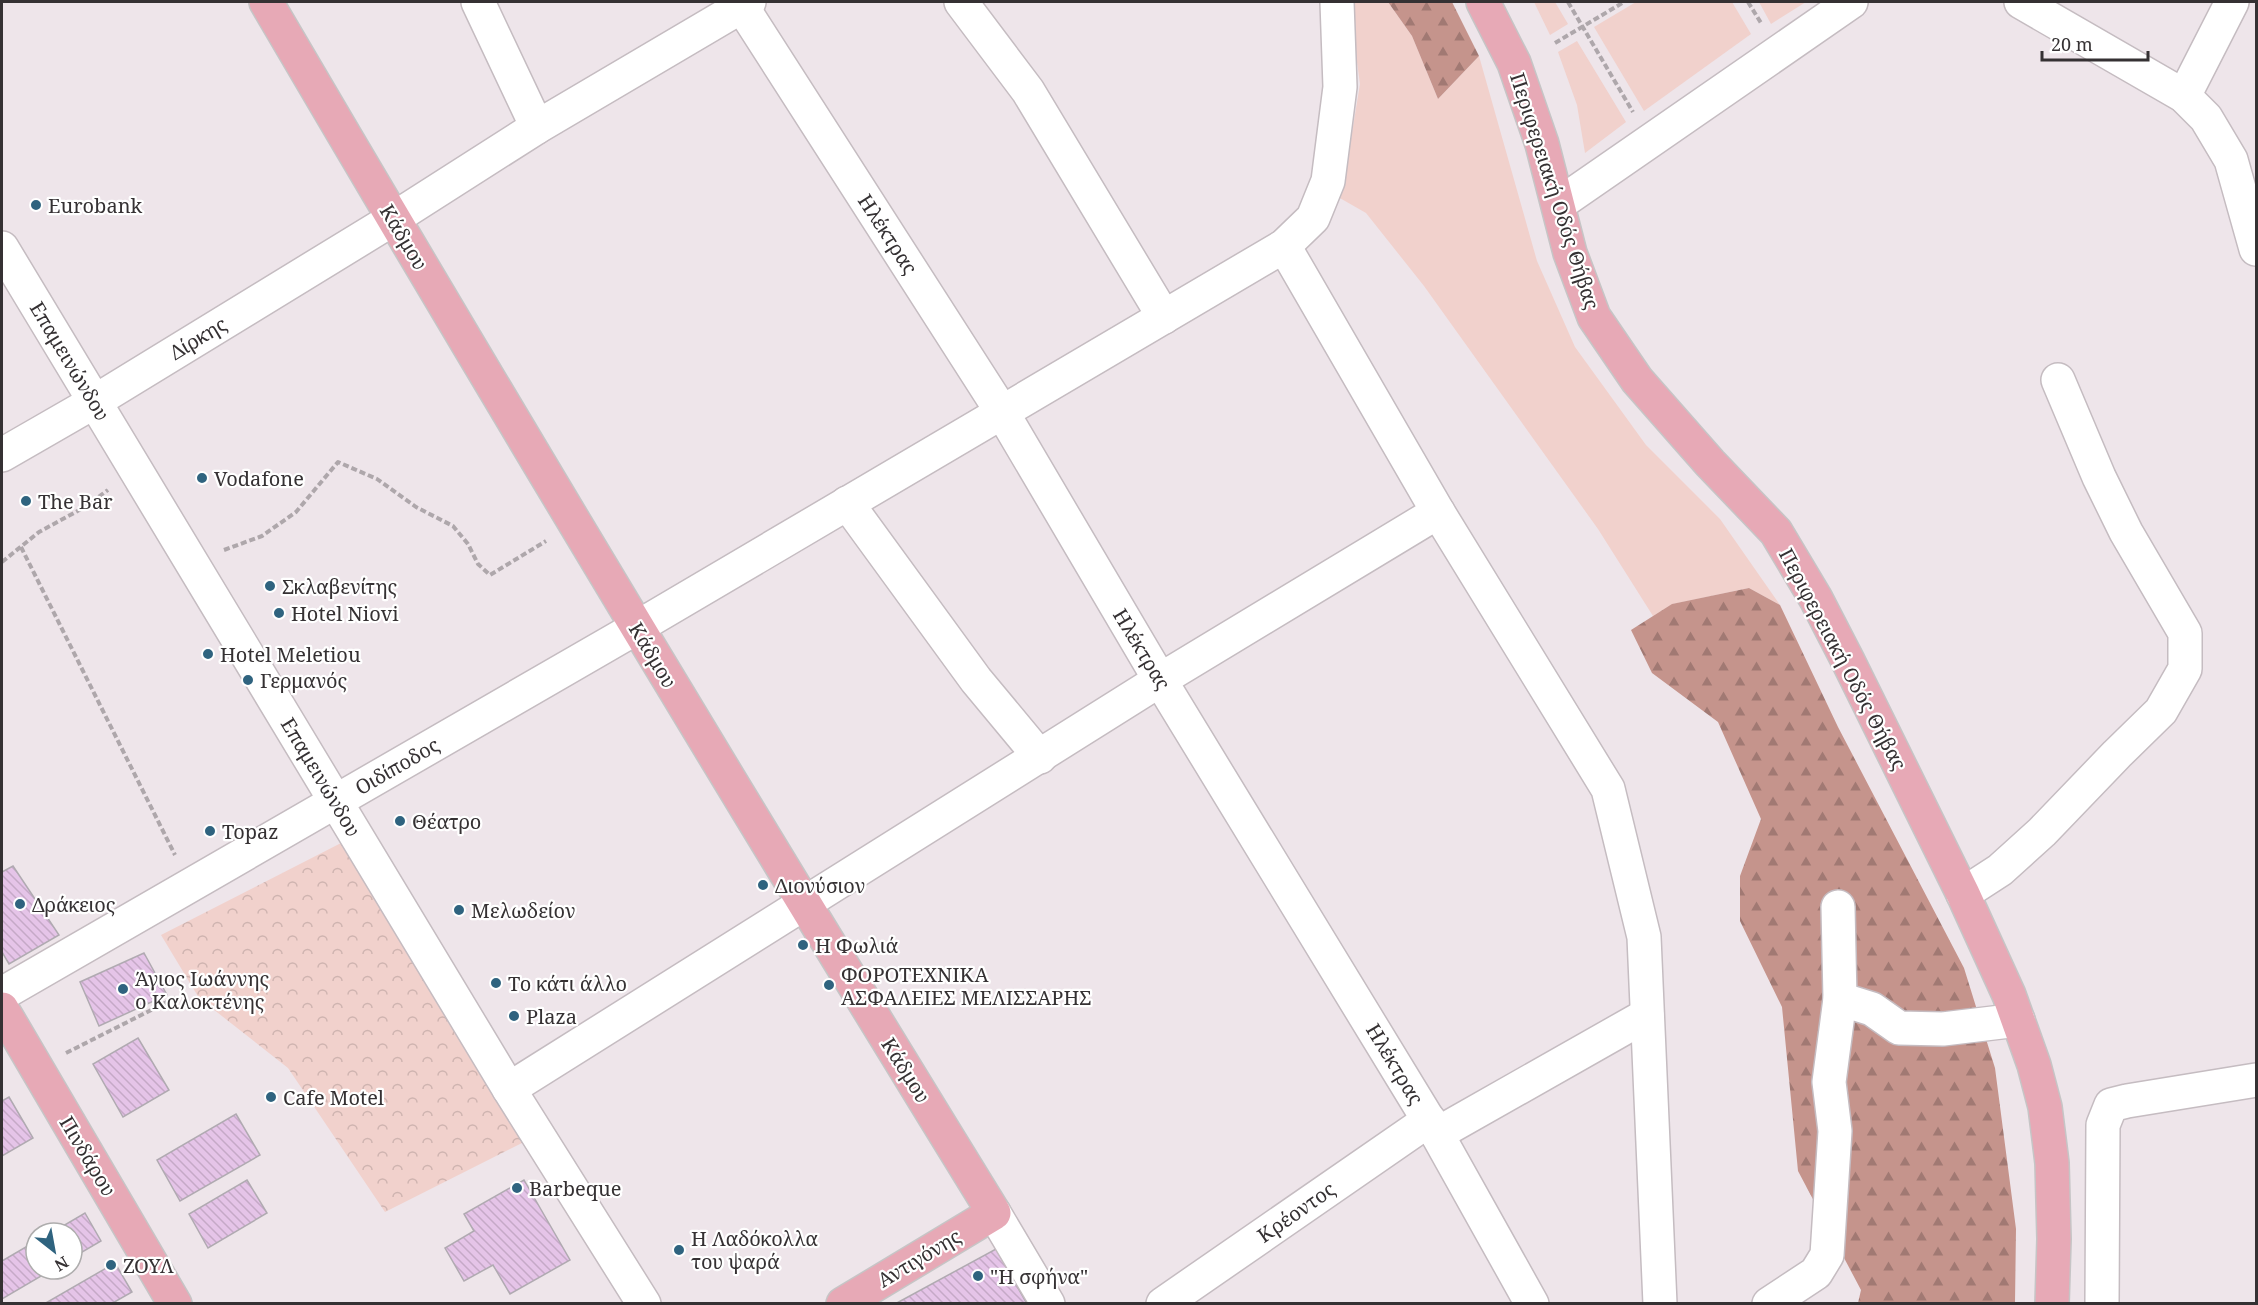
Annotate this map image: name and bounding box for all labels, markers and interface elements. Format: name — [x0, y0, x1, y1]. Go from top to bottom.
scale bar — [2042, 24, 2148, 62]
text: 20 m — [2051, 32, 2093, 56]
street label: Περιφερειακή Οδός Θήβας — [1504, 69, 1606, 313]
street label: Ηλέκτρας — [852, 189, 924, 279]
place label: Eurobank — [48, 192, 143, 219]
marker: Eurobank — [29, 198, 43, 212]
street label: Κάδμου — [374, 199, 434, 275]
street label: Επαμεινώνδου — [24, 297, 116, 425]
street label: Δίρκης — [164, 310, 232, 366]
place label: Vodafone — [214, 465, 304, 492]
marker: Vodafone — [195, 471, 209, 485]
place label: The Bar — [38, 488, 113, 515]
marker: The Bar — [19, 494, 33, 508]
street label: Περιφερειακή Οδός Θήβας — [1773, 543, 1913, 775]
place label: Σκλαβενίτης — [282, 573, 397, 600]
marker: Σκλαβενίτης — [263, 579, 277, 593]
place label: Hotel Niovi — [291, 600, 399, 627]
street label: Ηλέκτρας — [1107, 603, 1177, 695]
marker: Hotel Niovi — [272, 606, 286, 620]
street label: Κάδμου — [623, 617, 683, 693]
place label: Hotel Meletiou — [220, 641, 361, 668]
marker: Hotel Meletiou — [201, 647, 215, 661]
place label: Γερμανός — [260, 667, 347, 694]
marker: Γερμανός — [241, 673, 255, 687]
street label: Επαμεινώνδου — [275, 713, 367, 841]
street label: Οιδίποδος — [350, 731, 444, 801]
place label: Θέατρο — [412, 808, 481, 835]
marker: Θέατρο — [393, 814, 407, 828]
place label: Topaz — [222, 818, 279, 845]
marker: Topaz — [203, 824, 217, 838]
place label: Διονύσιον — [775, 872, 865, 899]
marker: Διονύσιον — [756, 878, 770, 892]
place label: Δράκειος — [32, 891, 115, 918]
marker: Δράκειος — [13, 897, 27, 911]
place label: Μελωδείον — [471, 897, 575, 924]
marker: Μελωδείον — [452, 903, 466, 917]
place label: Η Φωλιά — [815, 932, 898, 959]
marker: Η Φωλιά — [796, 938, 810, 952]
place label: ΦΟΡΟΤΕΧΝΙΚΑ ΑΣΦΑΛΕΙΕΣ ΜΕΛΙΣΣΑΡΗΣ — [841, 961, 1091, 1011]
place label: Άγιος Ιωάννης ο Καλοκτένης — [135, 965, 269, 1015]
place label: Το κάτι άλλο — [508, 970, 627, 997]
marker: Το κάτι άλλο — [489, 976, 503, 990]
marker: ΦΟΡΟΤΕΧΝΙΚΑ ΑΣΦΑΛΕΙΕΣ ΜΕΛΙΣΣΑΡΗΣ — [822, 978, 836, 992]
marker: Άγιος Ιωάννης ο Καλοκτένης — [116, 982, 130, 996]
place label: Plaza — [526, 1003, 577, 1030]
marker: Plaza — [507, 1009, 521, 1023]
street label: Ηλέκτρας — [1360, 1018, 1430, 1110]
street label: Κάδμου — [875, 1032, 937, 1108]
place label: Cafe Motel — [283, 1084, 384, 1111]
marker: Cafe Motel — [264, 1090, 278, 1104]
street label: Πινδάρου — [53, 1111, 123, 1201]
place label: Barbeque — [529, 1175, 621, 1202]
street label: Κρέοντος — [1252, 1175, 1340, 1249]
marker: Barbeque — [510, 1181, 524, 1195]
north arrow — [24, 1221, 84, 1281]
street label: Αντιγόνης — [872, 1223, 966, 1293]
place label: H Λαδόκολλα του ψαρά — [691, 1225, 818, 1275]
marker: H Λαδόκολλα του ψαρά — [672, 1243, 686, 1257]
text: N — [50, 1251, 73, 1277]
place label: ΖΟΥΛ — [123, 1252, 174, 1279]
marker: ΖΟΥΛ — [104, 1258, 118, 1272]
place label: "Η σφήνα" — [990, 1263, 1088, 1290]
marker: "Η σφήνα" — [971, 1269, 985, 1283]

